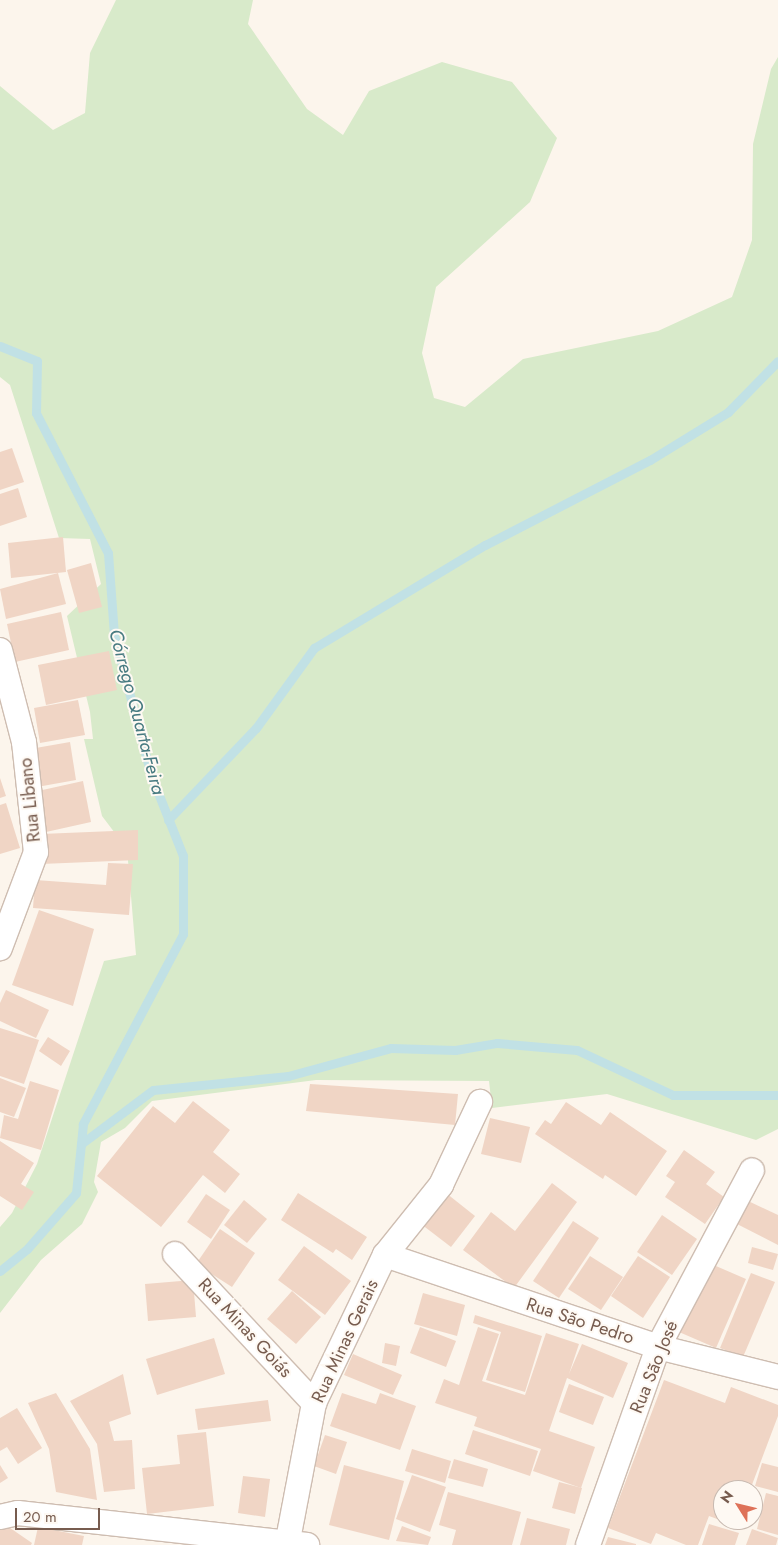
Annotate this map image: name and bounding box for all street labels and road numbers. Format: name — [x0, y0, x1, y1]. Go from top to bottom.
street label: Rua Libano — [15, 757, 45, 843]
street label: Rua Minas Goiás — [193, 1274, 297, 1382]
street label: Rua Minas Gerais — [307, 1276, 383, 1406]
street label: Rua São Pedro — [523, 1293, 637, 1349]
street label: Rua São José — [626, 1317, 682, 1417]

